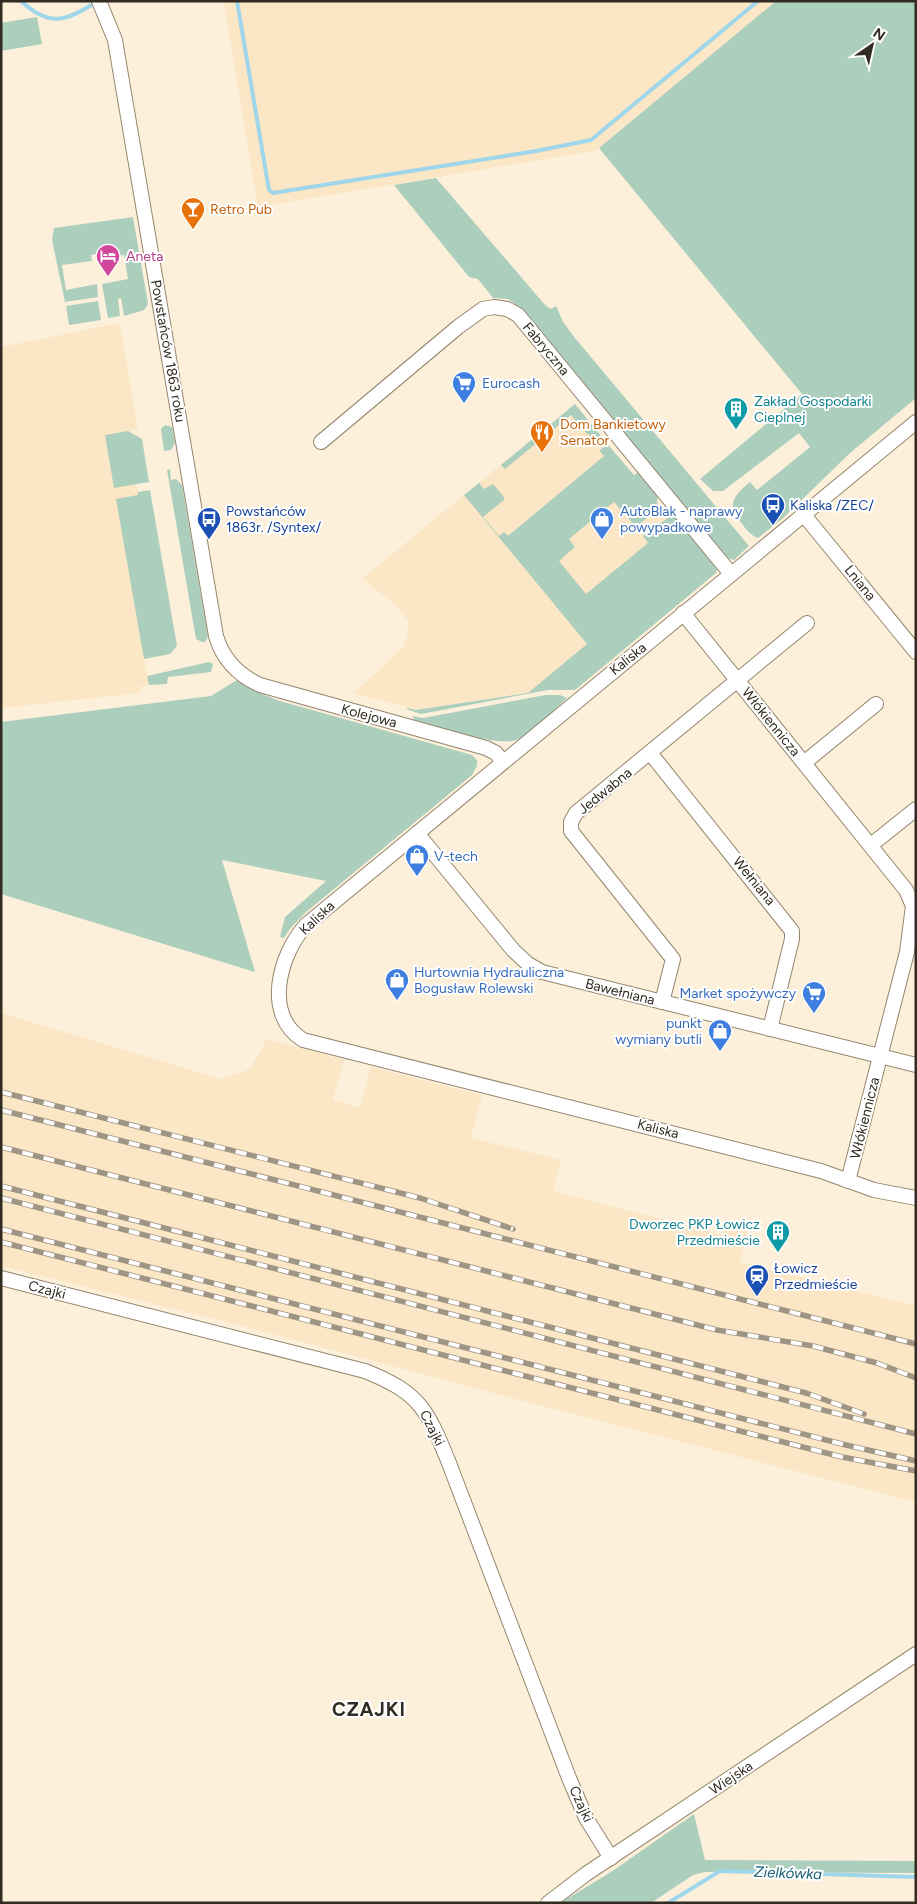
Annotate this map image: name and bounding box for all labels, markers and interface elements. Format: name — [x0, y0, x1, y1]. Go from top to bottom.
north arrow — [847, 20, 897, 70]
text: N — [870, 25, 888, 45]
bar icon: Retro Pub — [180, 196, 206, 230]
place label: Retro Pub — [210, 201, 272, 218]
hotel icon: Aneta — [95, 243, 121, 277]
place label: Aneta — [126, 248, 163, 265]
street label: Powstańców 1863 roku — [147, 278, 189, 424]
street label: Fabryczna — [519, 319, 573, 379]
supermarket icon: Eurocash — [451, 370, 477, 404]
place label: Eurocash — [482, 375, 540, 392]
place label: Zakład Gospodarki Cieplnej — [754, 393, 871, 426]
building icon: Zakład Gospodarki Cieplnej — [723, 396, 749, 430]
place label: Dom Bankietowy Senator — [560, 416, 666, 449]
restaurant icon: Dom Bankietowy Senator — [529, 419, 555, 453]
bus stop icon: Kaliska /ZEC/ — [760, 492, 786, 526]
place label: Kaliska /ZEC/ — [790, 497, 874, 514]
place label: Powstańców 1863r. /Syntex/ — [226, 503, 322, 536]
place label: AutoBlak - naprawy powypadkowe — [620, 503, 743, 536]
bus stop icon: Powstańców 1863r. /Syntex/ — [196, 506, 222, 540]
shop icon: AutoBlak - naprawy powypadkowe — [589, 506, 615, 540]
street label: Lniana — [841, 562, 879, 604]
street label: Kaliska — [606, 639, 650, 679]
street label: Włókiennicza — [738, 684, 804, 760]
street label: Kolejowa — [339, 700, 399, 732]
street label: Jedwabna — [575, 764, 635, 818]
shop icon: V-tech — [404, 843, 430, 877]
place label: V-tech — [434, 848, 478, 865]
street label: Wełniana — [729, 853, 779, 909]
street label: Kaliska — [296, 897, 338, 939]
place label: Hurtownia Hydrauliczna Bogusław Rolewski — [414, 964, 564, 997]
shop icon: Hurtownia Hydrauliczna Bogusław Rolewski — [384, 967, 410, 1001]
street label: Bawełniana — [583, 975, 657, 1009]
supermarket icon: Market spożywczy — [801, 980, 827, 1014]
place label: Market spożywczy — [679, 985, 797, 1002]
place label: punkt wymiany butli — [615, 1015, 702, 1048]
shop icon: punkt wymiany butli — [707, 1018, 733, 1052]
street label: Włókiennicza — [847, 1075, 883, 1161]
street label: Kaliska — [635, 1116, 681, 1142]
place label: Dworzec PKP Łowicz Przedmieście — [629, 1216, 760, 1249]
building icon: Dworzec PKP Łowicz Przedmieście — [765, 1219, 791, 1253]
place label: Łowicz Przedmieście — [774, 1260, 858, 1293]
station icon: Łowicz Przedmieście — [744, 1263, 770, 1297]
street label: Czajki — [27, 1277, 67, 1303]
street label: Czajki — [416, 1407, 448, 1449]
district label: CZAJKI — [332, 1698, 406, 1721]
street label: Wiejska — [706, 1757, 756, 1799]
street label: Czajki — [565, 1783, 597, 1825]
water label: Zielkówka — [754, 1863, 822, 1883]

